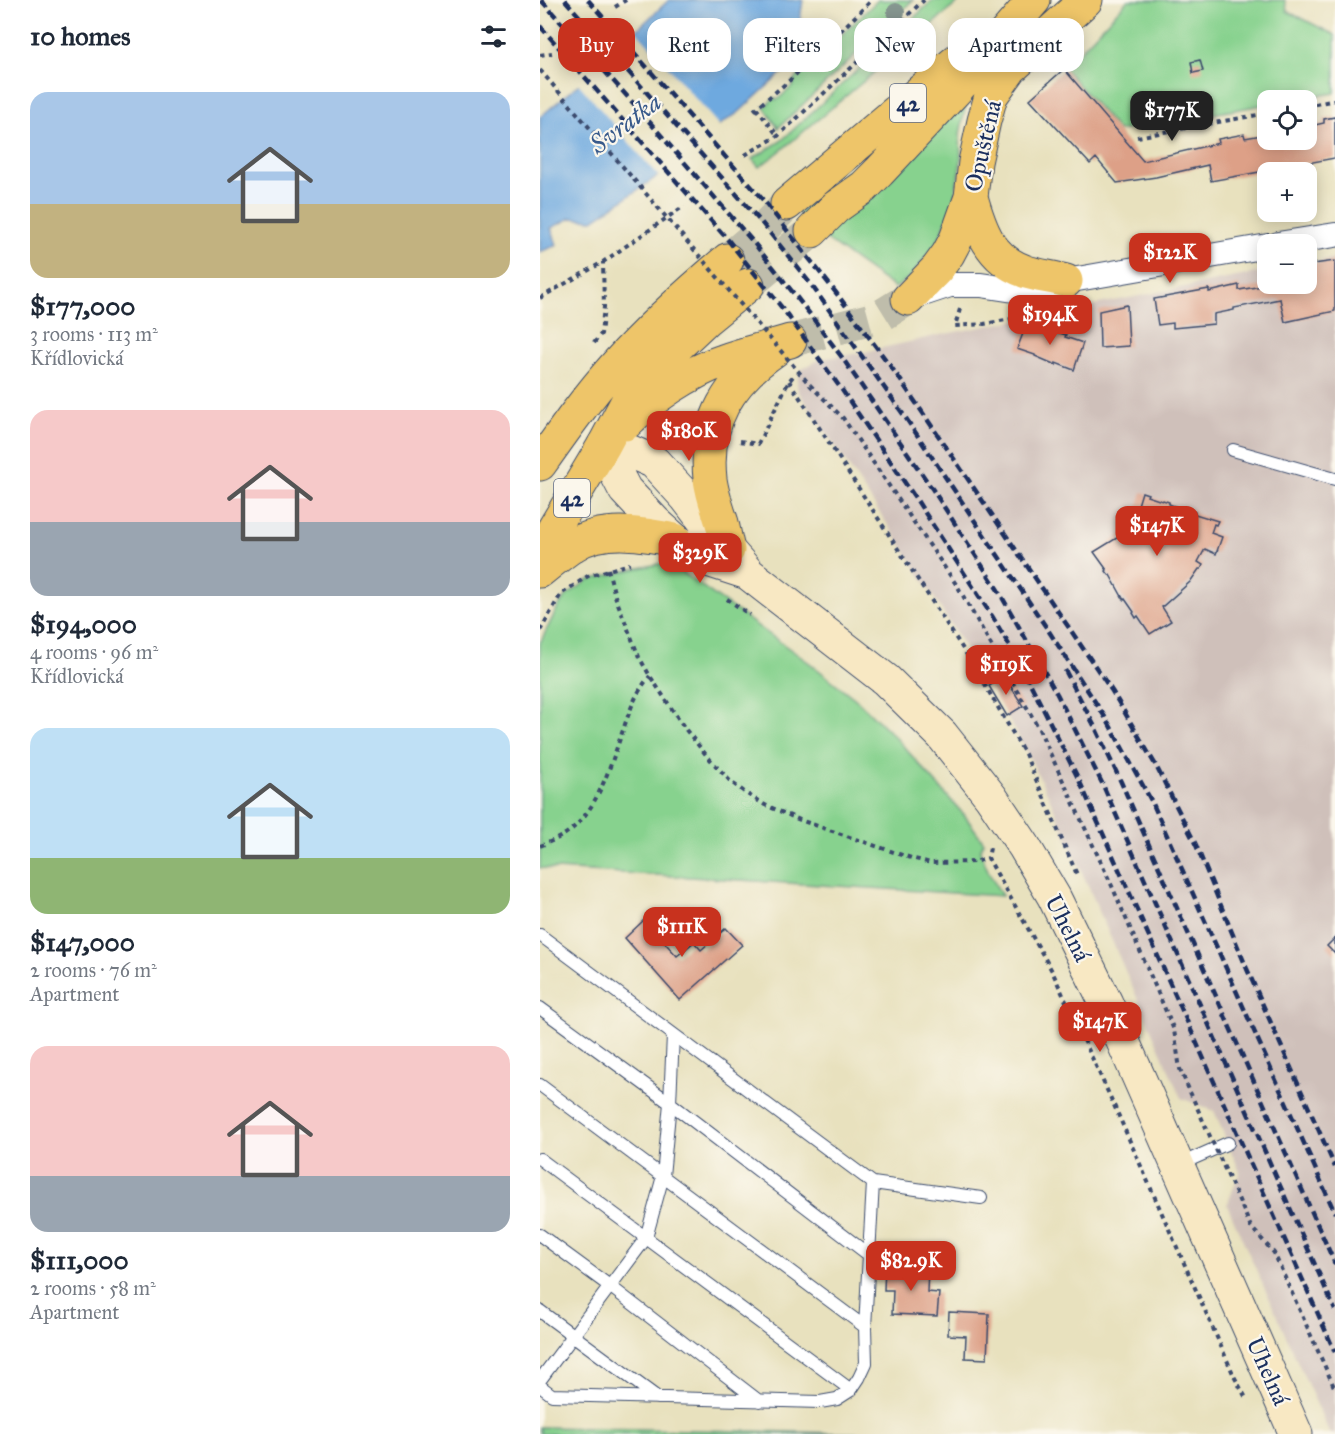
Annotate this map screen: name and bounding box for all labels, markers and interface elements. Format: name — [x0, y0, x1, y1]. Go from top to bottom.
chip: Buy — [558, 18, 635, 72]
chip: Rent — [647, 18, 731, 72]
chip: Filters — [743, 18, 842, 72]
chip: New — [854, 18, 936, 72]
chip: Apartment — [948, 18, 1084, 72]
text: 10 homes — [30, 20, 131, 52]
icon: filters — [477, 20, 510, 53]
road number: 42 — [890, 84, 926, 122]
water label: Svratka — [582, 86, 667, 161]
map controls — [1257, 90, 1317, 294]
button: locate — [1257, 90, 1317, 150]
pin: $177K — [1130, 91, 1214, 142]
street label: Opuštěná — [958, 96, 1008, 195]
text: $177K — [1144, 98, 1200, 122]
icon: home — [216, 131, 324, 239]
button: + — [1257, 162, 1317, 222]
pin: $122K — [1128, 233, 1212, 284]
button: − — [1257, 234, 1317, 294]
text: $122K — [1143, 240, 1197, 264]
text: $177,000 — [30, 290, 135, 322]
pin: $194K — [1008, 295, 1092, 346]
text: $194K — [1022, 302, 1078, 326]
text: 3 rooms · 113 m² — [30, 322, 158, 346]
text: Křídlovická — [30, 346, 124, 370]
pin: $180K — [647, 411, 731, 462]
text: $180K — [661, 418, 717, 442]
icon: home — [216, 449, 324, 557]
road number: 42 — [554, 479, 590, 517]
pin: $147K — [1115, 506, 1199, 557]
text: $147K — [1129, 513, 1185, 537]
pin: $329K — [658, 533, 742, 584]
text: $329K — [673, 540, 727, 564]
text: $194,000 — [30, 608, 137, 640]
text: 4 rooms · 96 m² — [30, 640, 158, 664]
pin: $119K — [964, 645, 1048, 696]
text: $119K — [980, 652, 1032, 676]
text: Křídlovická — [30, 664, 124, 688]
icon: home — [216, 767, 324, 875]
street label: Uhelná — [1038, 889, 1098, 968]
pin: $111K — [640, 907, 724, 958]
text: $111K — [657, 914, 707, 938]
text: $147,000 — [30, 926, 135, 958]
text: 2 rooms · 76 m² — [30, 958, 157, 982]
text: Apartment — [30, 982, 119, 1006]
pin: $147K — [1058, 1002, 1142, 1053]
text: $147K — [1072, 1009, 1128, 1033]
icon: home — [216, 1085, 324, 1193]
pin: $82.9K — [862, 1241, 960, 1292]
text: $111,000 — [30, 1244, 129, 1276]
text: $82.9K — [880, 1248, 942, 1272]
text: 2 rooms · 58 m² — [30, 1276, 156, 1300]
text: Apartment — [30, 1300, 119, 1324]
street label: Uhelná — [1240, 1332, 1297, 1411]

